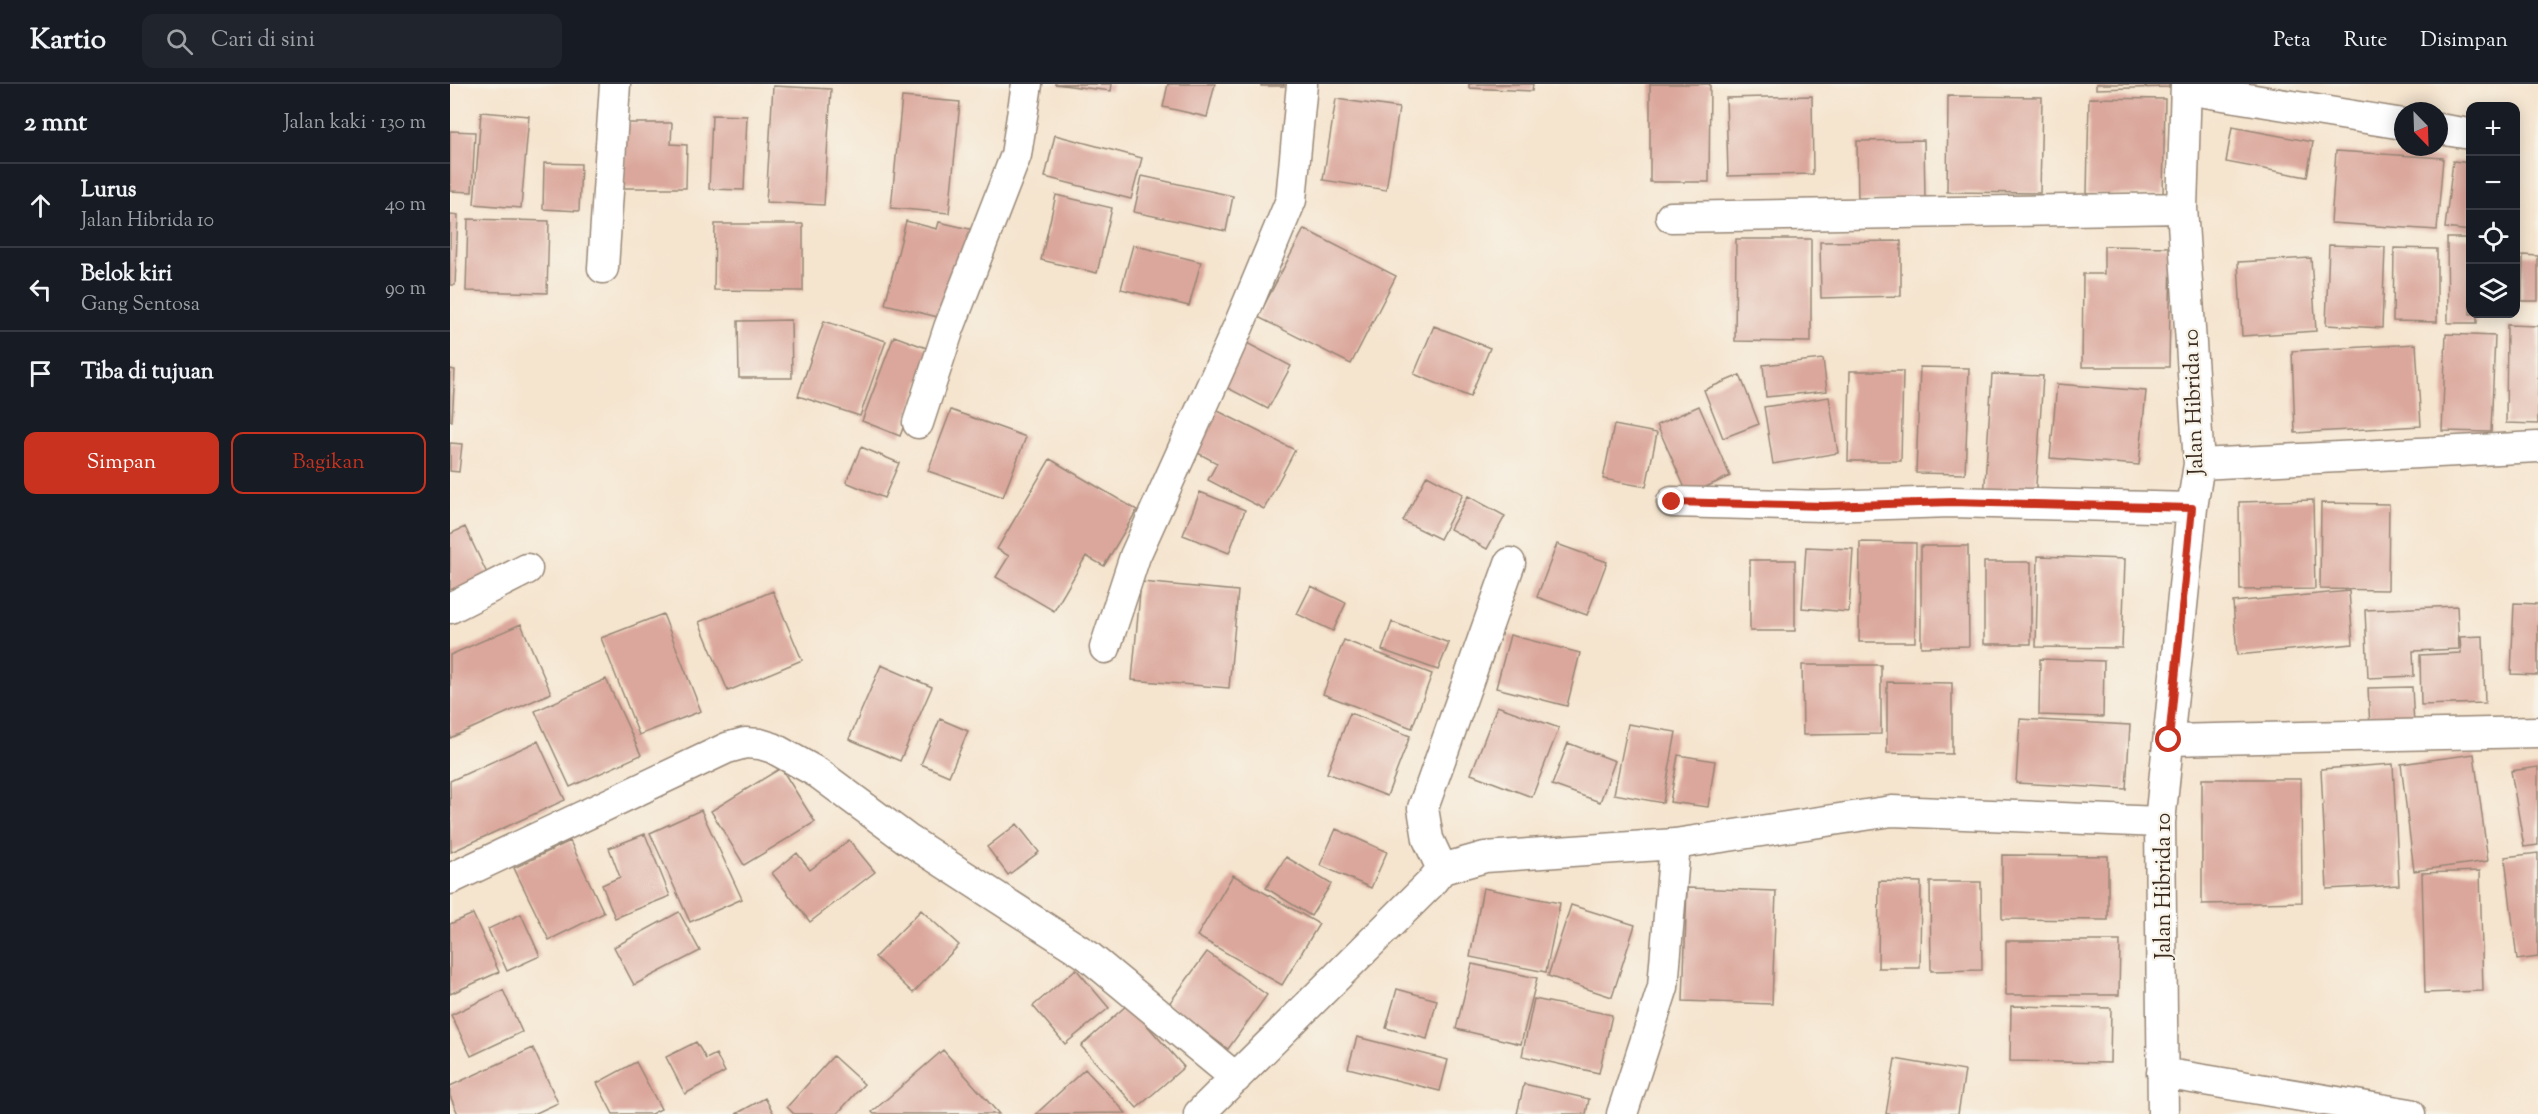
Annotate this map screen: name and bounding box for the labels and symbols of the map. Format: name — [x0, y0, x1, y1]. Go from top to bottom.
north arrow — [2394, 102, 2448, 156]
street label: Jalan Hibrida 10 — [2176, 328, 2214, 477]
route end — [1658, 488, 1684, 514]
route start — [2155, 726, 2181, 752]
street label: Jalan Hibrida 10 — [2149, 813, 2181, 960]

